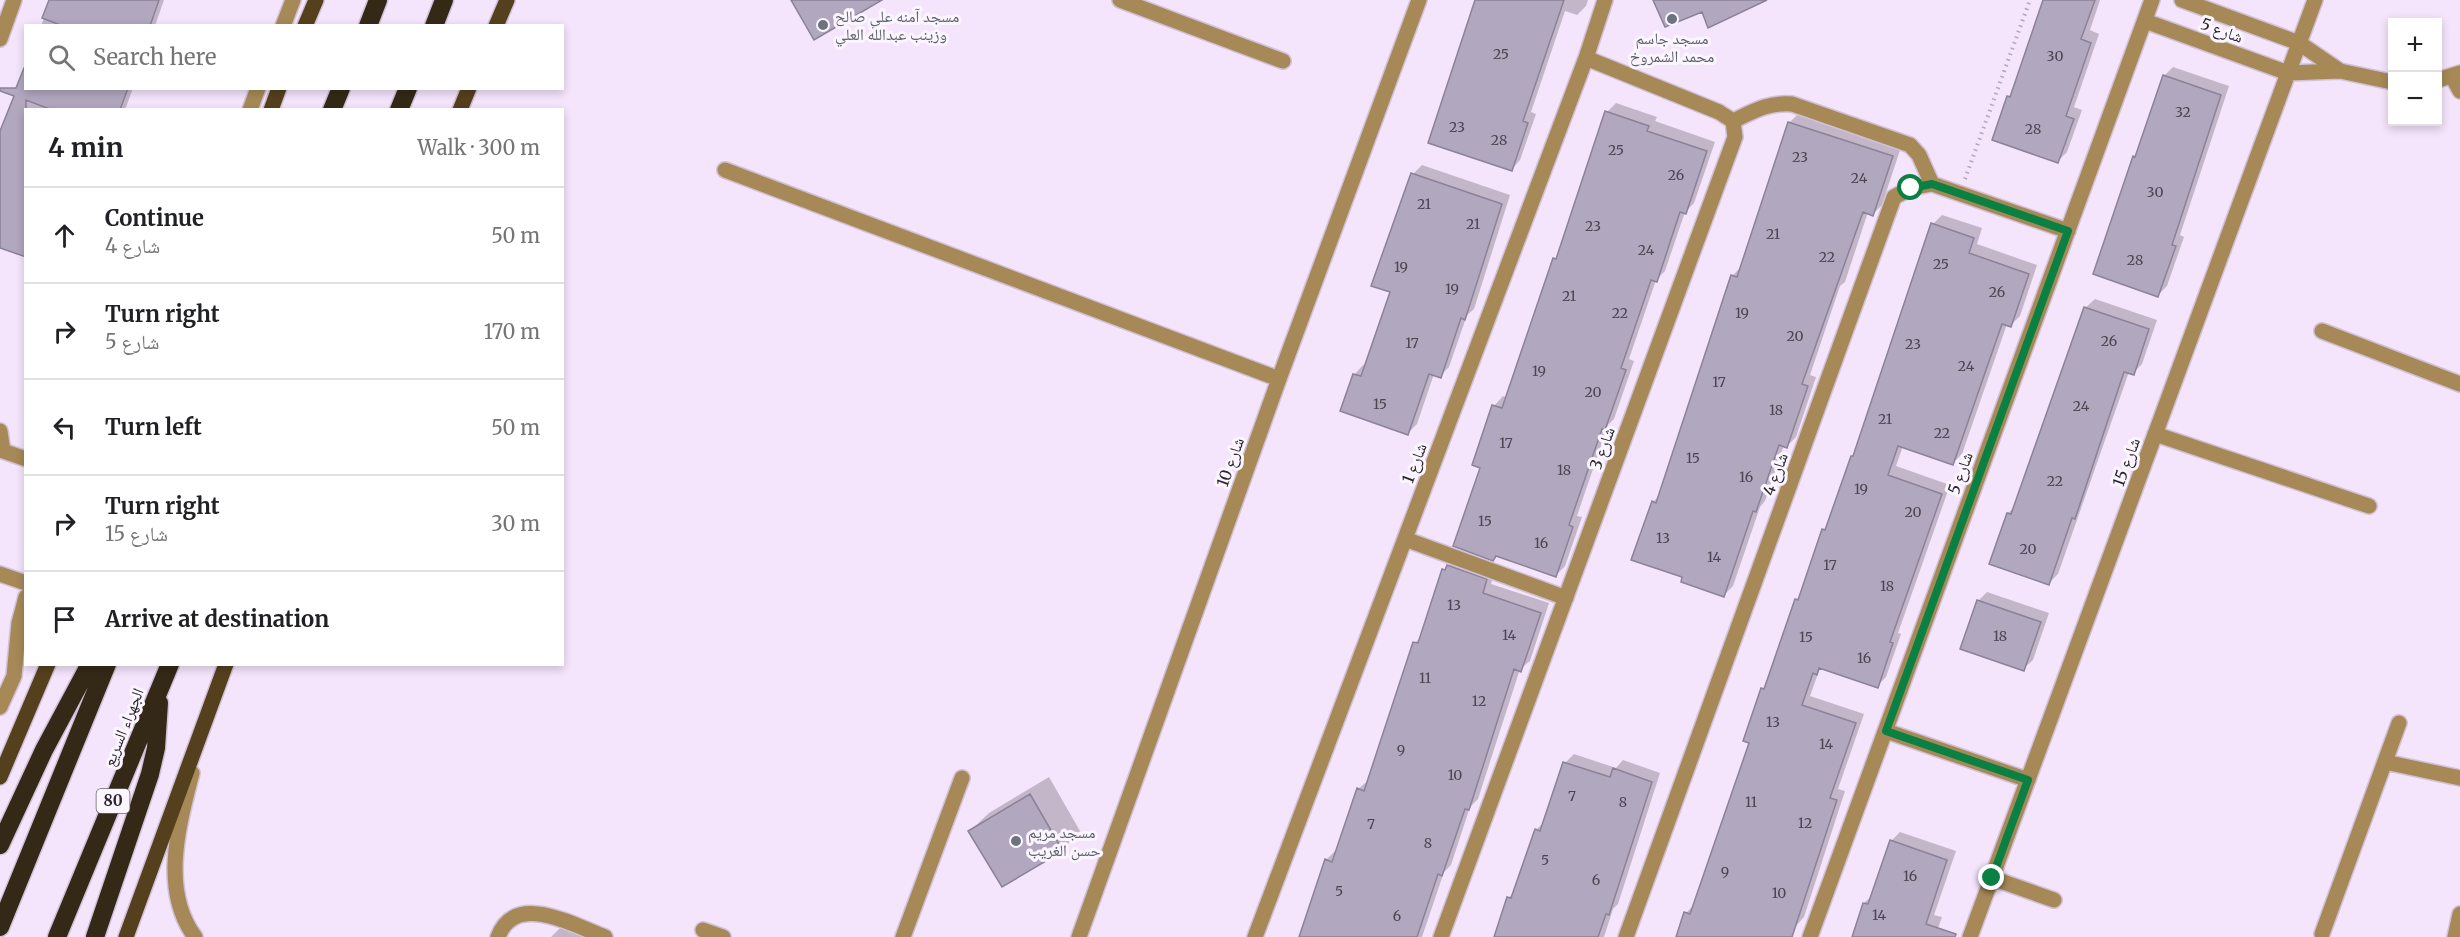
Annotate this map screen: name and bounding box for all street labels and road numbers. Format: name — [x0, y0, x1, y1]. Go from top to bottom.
street label: شارع 5 — [2198, 13, 2246, 48]
street label: شارع 3 — [1585, 424, 1620, 472]
street label: شارع 10 — [1212, 435, 1249, 490]
street label: شارع 15 — [2108, 435, 2145, 489]
street label: شارع 1 — [1397, 440, 1432, 486]
street label: شارع 5 — [1943, 449, 1978, 497]
street label: شارع 4 — [1758, 450, 1793, 498]
street label: الجهراء السريع — [98, 685, 149, 769]
road number: 80 — [96, 789, 130, 813]

